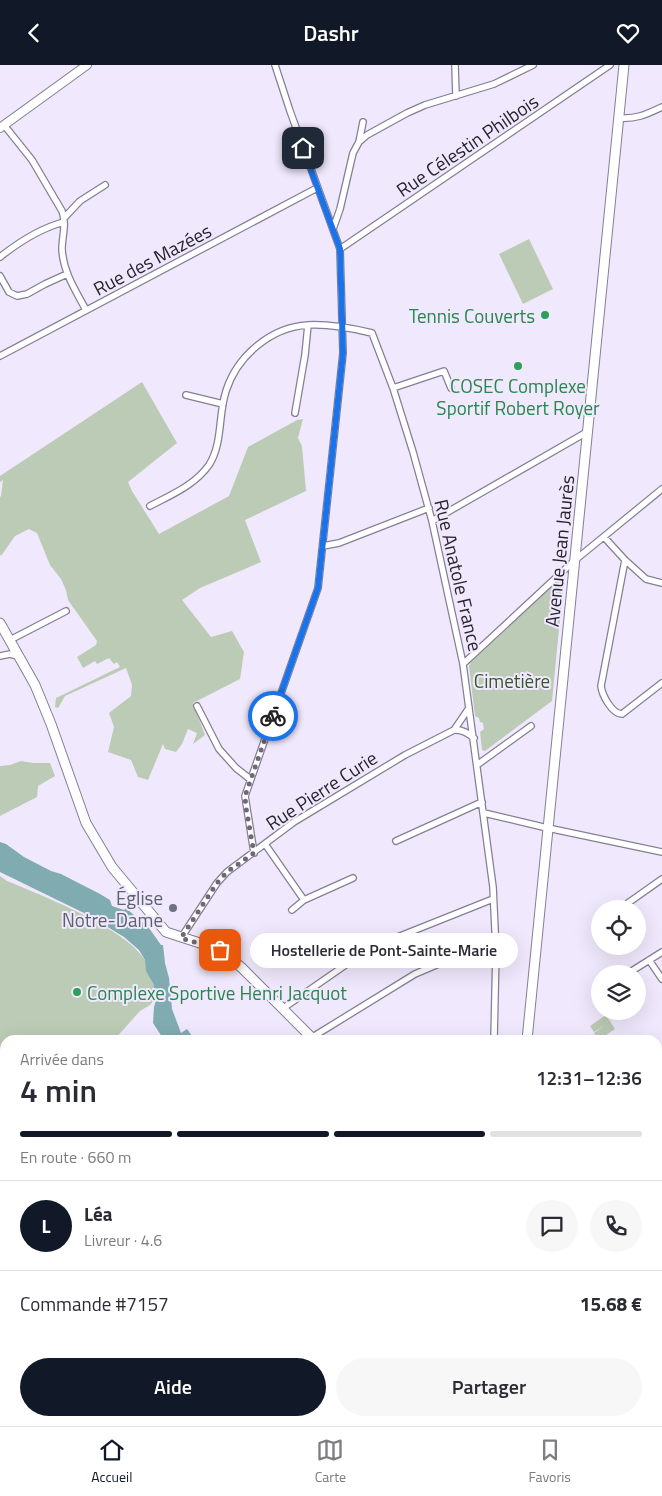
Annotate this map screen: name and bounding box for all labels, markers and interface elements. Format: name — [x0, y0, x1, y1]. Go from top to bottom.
text: Dashr — [303, 16, 359, 50]
icon: back — [20, 19, 48, 47]
icon: heart — [614, 19, 642, 47]
street label: Rue Célestin Philbois — [390, 86, 544, 204]
pin — [282, 127, 324, 169]
icon: home — [289, 134, 317, 162]
street label: Rue des Mazées — [88, 216, 216, 302]
place label: Tennis Couverts — [409, 301, 535, 330]
marker: Tennis Couverts — [539, 309, 551, 321]
marker: COSEC Complexe Sportif Robert Royer — [512, 360, 524, 372]
place label: COSEC Complexe Sportif Robert Royer — [436, 371, 600, 422]
street label: Avenue Jean Jaurès — [537, 474, 581, 628]
street label: Rue Anatole France — [427, 496, 491, 654]
park label: Cimetière — [474, 666, 550, 695]
courier — [248, 691, 298, 741]
icon: bike — [259, 702, 287, 730]
street label: Rue Pierre Curie — [259, 743, 383, 837]
place label: Église Notre-Dame — [62, 883, 163, 934]
map controls — [591, 900, 646, 1020]
button: locate — [591, 900, 646, 955]
marker: Église Notre-Dame — [167, 902, 179, 914]
pin — [199, 929, 241, 971]
callout: Hostellerie de Pont-Sainte-Marie — [250, 933, 518, 967]
icon: bag — [206, 936, 234, 964]
text: Hostellerie de Pont-Sainte-Marie — [271, 938, 497, 962]
button: layers — [591, 965, 646, 1020]
place label: Complexe Sportive Henri Jacquot — [87, 978, 347, 1007]
marker: Complexe Sportive Henri Jacquot — [71, 986, 83, 998]
text: Arrivée dans — [20, 1047, 104, 1071]
text: 12:31–12:36 — [536, 1063, 642, 1092]
text: 4 min — [20, 1066, 97, 1114]
text: En route · 660 m — [20, 1145, 131, 1169]
text: Léa — [84, 1199, 112, 1228]
button: chat — [526, 1200, 578, 1252]
button: phone — [590, 1200, 642, 1252]
text: L — [42, 1211, 50, 1240]
text: Livreur · 4.6 — [84, 1228, 162, 1252]
text: Commande #7157 — [20, 1289, 169, 1318]
text: 15.68 € — [580, 1289, 642, 1318]
button: Aide — [20, 1358, 326, 1416]
button: Partager — [336, 1358, 642, 1416]
tab: Accueil — [91, 1436, 132, 1487]
tab: Carte — [315, 1436, 346, 1487]
tab: Favoris — [529, 1436, 571, 1487]

